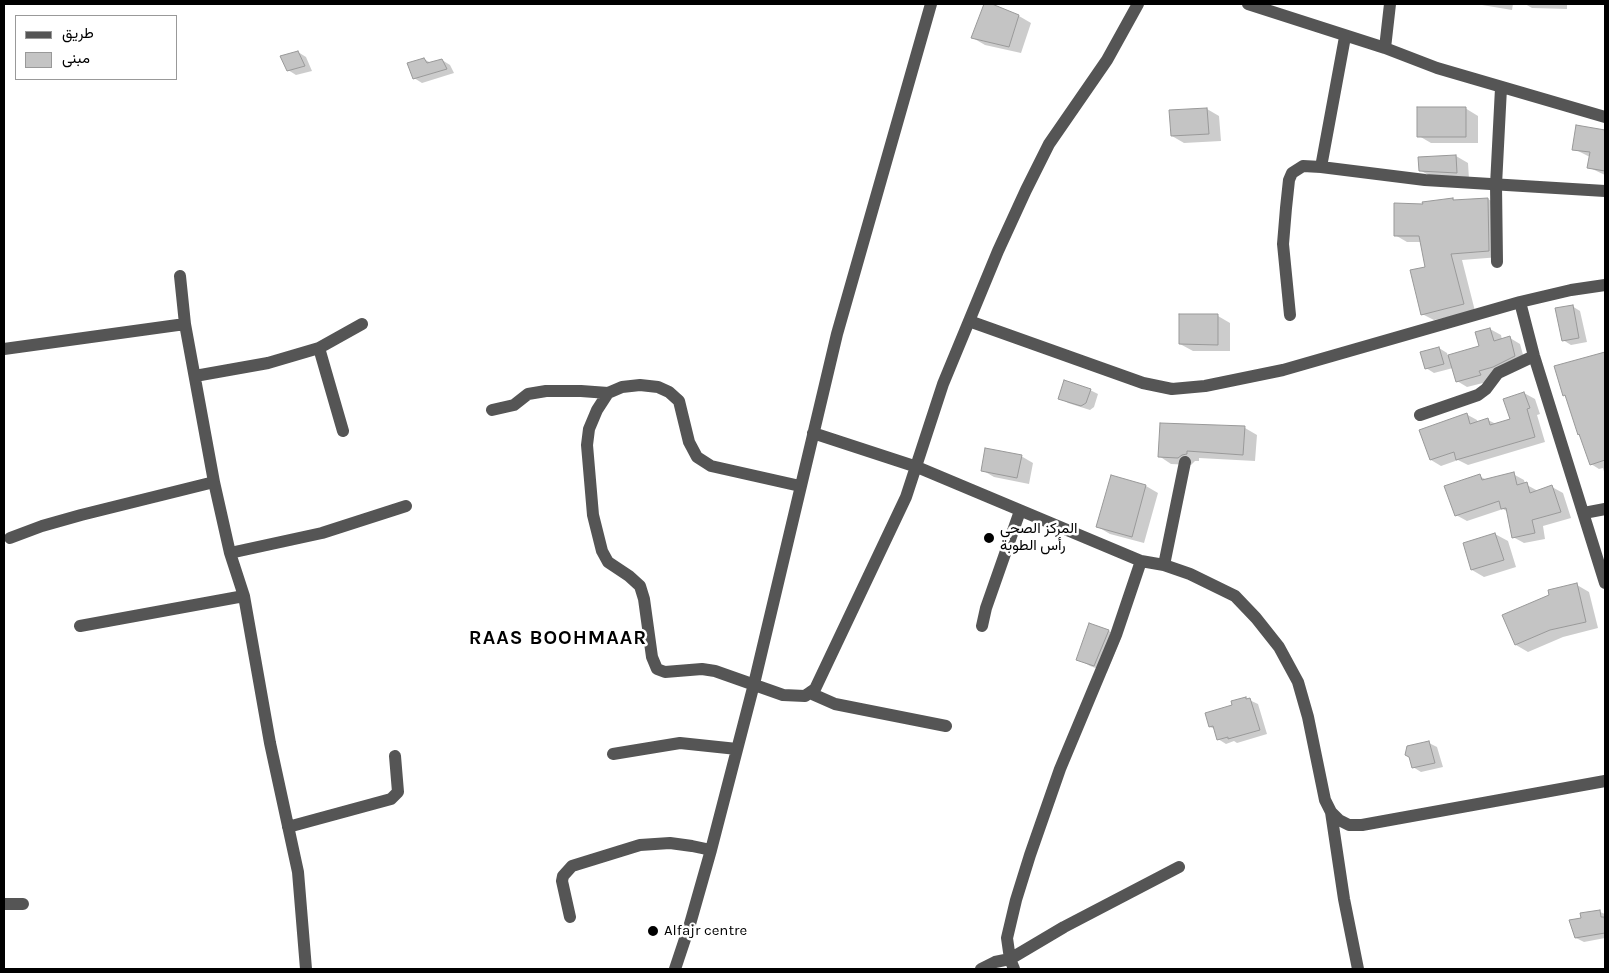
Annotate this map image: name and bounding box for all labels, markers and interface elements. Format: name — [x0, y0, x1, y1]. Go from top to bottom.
legend — [15, 15, 178, 80]
text: طريق — [62, 24, 94, 42]
text: مبنى — [62, 49, 90, 67]
place label: المركز الصحي رأس الطوبة — [1000, 520, 1077, 555]
marker: المركز الصحي رأس الطوبة — [982, 531, 996, 545]
district label: RAAS BOOHMAAR — [467, 626, 649, 650]
place label: Alfajr centre — [664, 922, 747, 940]
marker: Alfajr centre — [646, 924, 660, 938]

